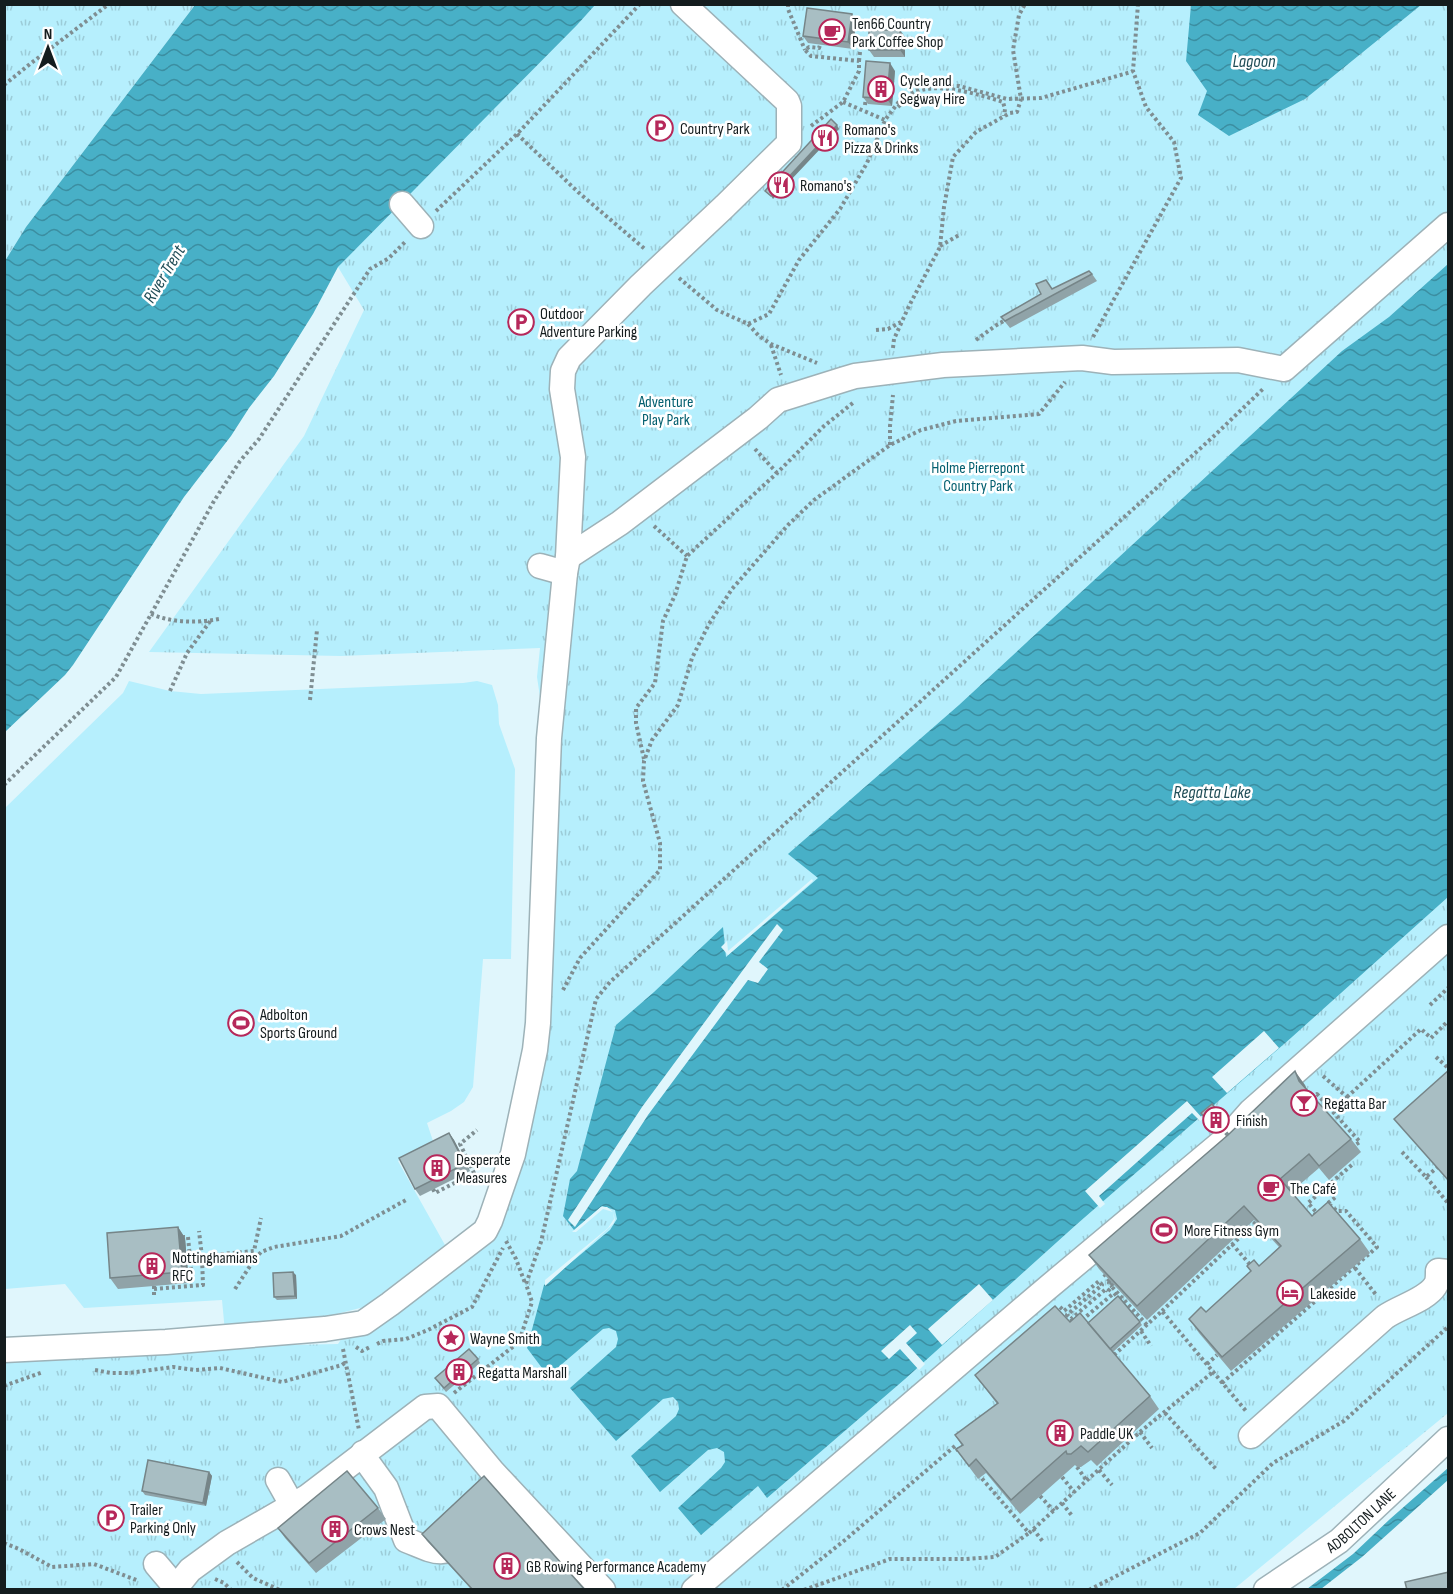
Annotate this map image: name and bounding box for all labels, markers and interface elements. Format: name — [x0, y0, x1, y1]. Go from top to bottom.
place label: Ten66 Country Park Coffee Shop — [852, 15, 943, 52]
cafe icon: Ten66 Country Park Coffee Shop — [817, 17, 847, 47]
north arrow — [18, 18, 78, 78]
text: N — [44, 25, 52, 44]
water label: Lagoon — [1232, 51, 1276, 72]
place label: Cycle and Segway Hire — [900, 72, 965, 109]
building icon: Cycle and Segway Hire — [866, 74, 896, 104]
parking icon: Country Park — [645, 113, 675, 143]
place label: Country Park — [680, 120, 750, 139]
place label: Romano's Pizza & Drinks — [844, 121, 919, 158]
restaurant icon: Romano's Pizza & Drinks — [810, 123, 840, 153]
restaurant icon: Romano's — [766, 170, 796, 200]
place label: Romano's — [800, 177, 852, 196]
water label: River Trent — [139, 241, 190, 307]
place label: Outdoor Adventure Parking — [539, 305, 637, 342]
parking icon: Outdoor Adventure Parking — [506, 307, 536, 337]
park label: Adventure Play Park — [637, 393, 694, 430]
park label: Holme Pierrepont Country Park — [931, 459, 1025, 496]
water label: Regatta Lake — [1173, 782, 1251, 803]
place label: Adbolton Sports Ground — [259, 1006, 337, 1043]
sports icon: Adbolton Sports Ground — [226, 1008, 256, 1038]
bar icon: Regatta Bar — [1289, 1088, 1319, 1118]
place label: Regatta Bar — [1324, 1095, 1387, 1114]
building icon: Finish — [1201, 1105, 1231, 1135]
place label: Finish — [1236, 1112, 1268, 1131]
place label: Desperate Measures — [456, 1151, 511, 1188]
building icon: Desperate Measures — [422, 1153, 452, 1183]
cafe icon: The Café — [1256, 1173, 1286, 1203]
place label: The Café — [1290, 1180, 1337, 1199]
sports icon: More Fitness Gym — [1149, 1215, 1179, 1245]
place label: More Fitness Gym — [1184, 1222, 1279, 1241]
place label: Nottinghamians RFC — [172, 1249, 258, 1286]
building icon: Nottinghamians RFC — [137, 1251, 167, 1281]
hotel icon: Lakeside — [1275, 1278, 1305, 1308]
place label: Lakeside — [1310, 1285, 1356, 1304]
place icon: Wayne Smith — [436, 1323, 466, 1353]
place label: Wayne Smith — [470, 1330, 540, 1349]
building icon: Regatta Marshall — [444, 1357, 474, 1387]
place label: Regatta Marshall — [478, 1364, 567, 1383]
building icon: Paddle UK — [1045, 1418, 1075, 1448]
place label: Paddle UK — [1080, 1425, 1134, 1444]
street label: ADBOLTON LANE — [1322, 1485, 1400, 1558]
place label: Trailer Parking Only — [130, 1501, 196, 1538]
parking icon: Trailer Parking Only — [96, 1503, 126, 1533]
building icon: Crows Nest — [320, 1514, 350, 1544]
place label: Crows Nest — [354, 1521, 415, 1540]
building icon: GB Rowing Performance Academy — [492, 1551, 522, 1581]
place label: GB Rowing Performance Academy — [526, 1558, 706, 1577]

